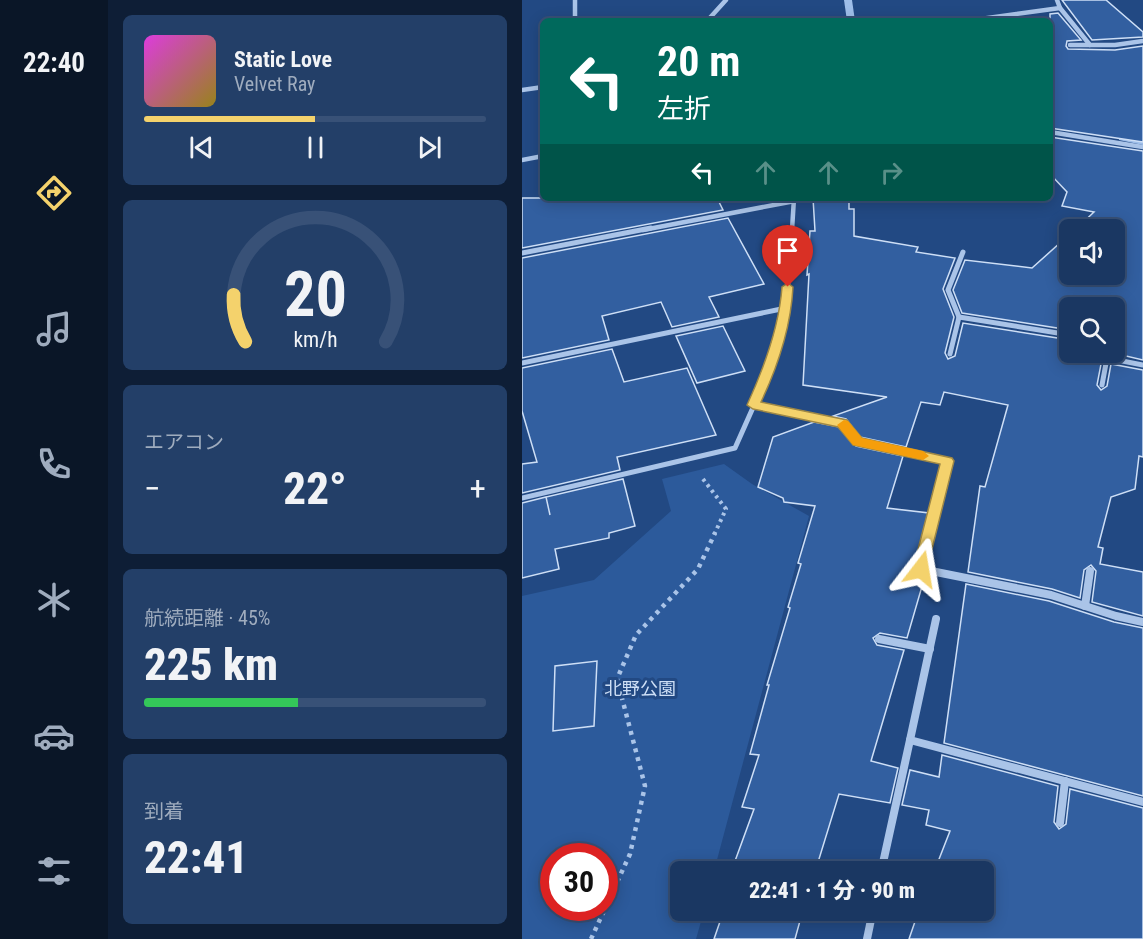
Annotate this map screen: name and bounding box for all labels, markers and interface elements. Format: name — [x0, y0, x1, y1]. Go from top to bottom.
text: 20 m — [657, 37, 740, 86]
icon: left — [558, 42, 636, 120]
text: 22:40 — [23, 47, 85, 79]
text: Static Love — [234, 47, 332, 72]
text: Velvet Ray — [234, 72, 315, 96]
text: 左折 — [657, 93, 711, 125]
icon: previous — [185, 131, 218, 164]
icon: pause — [299, 131, 332, 164]
icon: next — [413, 131, 446, 164]
icon: left — [686, 156, 719, 189]
icon: ahead — [749, 156, 782, 189]
icon: ahead — [812, 156, 845, 189]
icon: right — [875, 156, 908, 189]
icon: directions — [33, 172, 75, 214]
map controls — [1059, 219, 1125, 363]
button: sound — [1059, 219, 1125, 285]
pin — [762, 225, 813, 287]
icon: arrive — [771, 234, 804, 267]
text: 20 — [283, 258, 347, 331]
button: search — [1059, 297, 1125, 363]
icon: music — [33, 308, 75, 350]
text: km/h — [293, 327, 337, 352]
text: エアコン — [144, 430, 224, 454]
icon: phone — [33, 443, 75, 485]
text: 22° — [283, 462, 347, 515]
text: − — [144, 469, 161, 508]
text: + — [470, 469, 486, 508]
position arrow — [889, 537, 953, 601]
icon: climate — [33, 579, 75, 621]
text: 航続距離 · 45% — [144, 606, 270, 630]
text: 225 km — [144, 638, 278, 691]
park label: 北野公園 — [604, 678, 676, 699]
icon: car — [33, 715, 75, 757]
text: 到着 — [144, 799, 184, 823]
text: 22:41 — [144, 831, 248, 884]
speed limit sign: 30 — [540, 843, 618, 921]
icon: filters — [33, 850, 75, 892]
text: 22:41 · 1 分 · 90 m — [749, 878, 915, 903]

